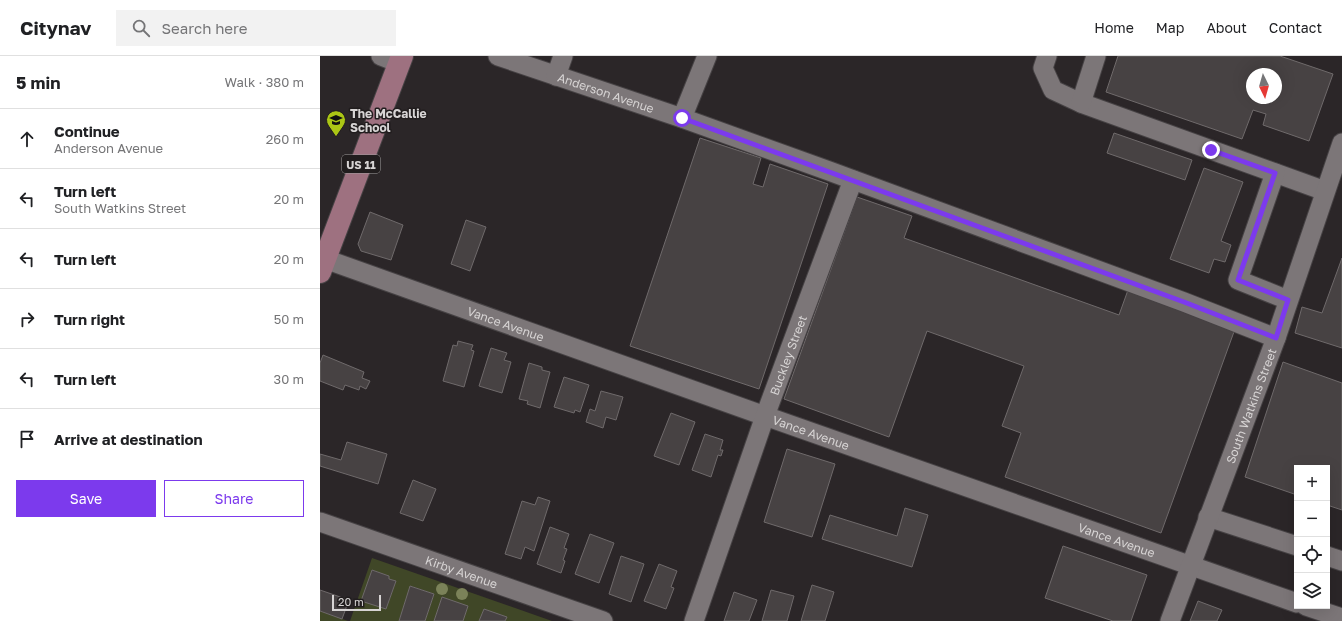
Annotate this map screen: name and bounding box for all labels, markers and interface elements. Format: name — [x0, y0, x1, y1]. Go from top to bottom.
search box — [116, 10, 396, 46]
text: Citynav — [20, 16, 92, 39]
icon: search — [130, 17, 152, 39]
text: Search here — [162, 19, 247, 37]
text: Home — [1094, 19, 1134, 36]
text: Map — [1156, 19, 1184, 36]
text: About — [1206, 19, 1247, 36]
text: Contact — [1269, 19, 1322, 36]
north arrow — [1246, 68, 1282, 104]
street label: Anderson Avenue — [556, 69, 656, 116]
text: 5 min — [16, 72, 60, 93]
text: Walk · 380 m — [224, 74, 304, 90]
place label: The McCallie School — [350, 106, 427, 135]
school or university icon: The McCallie School — [325, 109, 347, 137]
route start — [673, 109, 691, 127]
text: Continue — [54, 122, 120, 140]
icon: ahead — [16, 128, 38, 150]
text: 260 m — [266, 131, 304, 147]
text: Anderson Avenue — [54, 140, 163, 156]
route end — [1202, 141, 1220, 159]
road number: US 11 — [342, 155, 380, 173]
text: Turn left — [54, 182, 116, 200]
icon: left — [16, 188, 38, 210]
text: 20 m — [274, 191, 304, 207]
text: South Watkins Street — [54, 200, 186, 216]
icon: left — [16, 248, 38, 270]
text: Turn left — [54, 250, 116, 268]
text: 20 m — [274, 251, 304, 267]
street label: Vance Avenue — [465, 303, 546, 344]
icon: right — [16, 308, 38, 330]
text: Turn right — [54, 310, 125, 328]
text: 50 m — [274, 311, 304, 327]
street label: Buckley Street — [766, 313, 810, 397]
street label: South Watkins Street — [1222, 346, 1279, 465]
icon: left — [16, 368, 38, 390]
text: Turn left — [54, 370, 116, 388]
text: 30 m — [274, 371, 304, 387]
street label: Vance Avenue — [771, 412, 852, 453]
icon: arrive — [16, 428, 38, 450]
text: Arrive at destination — [54, 430, 203, 448]
map controls — [1294, 465, 1330, 609]
button: + — [1294, 465, 1330, 501]
button: Save — [16, 480, 156, 517]
button: Share — [164, 480, 304, 517]
button: − — [1294, 501, 1330, 537]
street label: Vance Avenue — [1076, 519, 1157, 560]
button: locate — [1294, 537, 1330, 573]
street label: Kirby Avenue — [423, 552, 500, 591]
button: layers — [1294, 573, 1330, 609]
scale bar — [332, 593, 381, 612]
text: 20 m — [338, 595, 364, 608]

